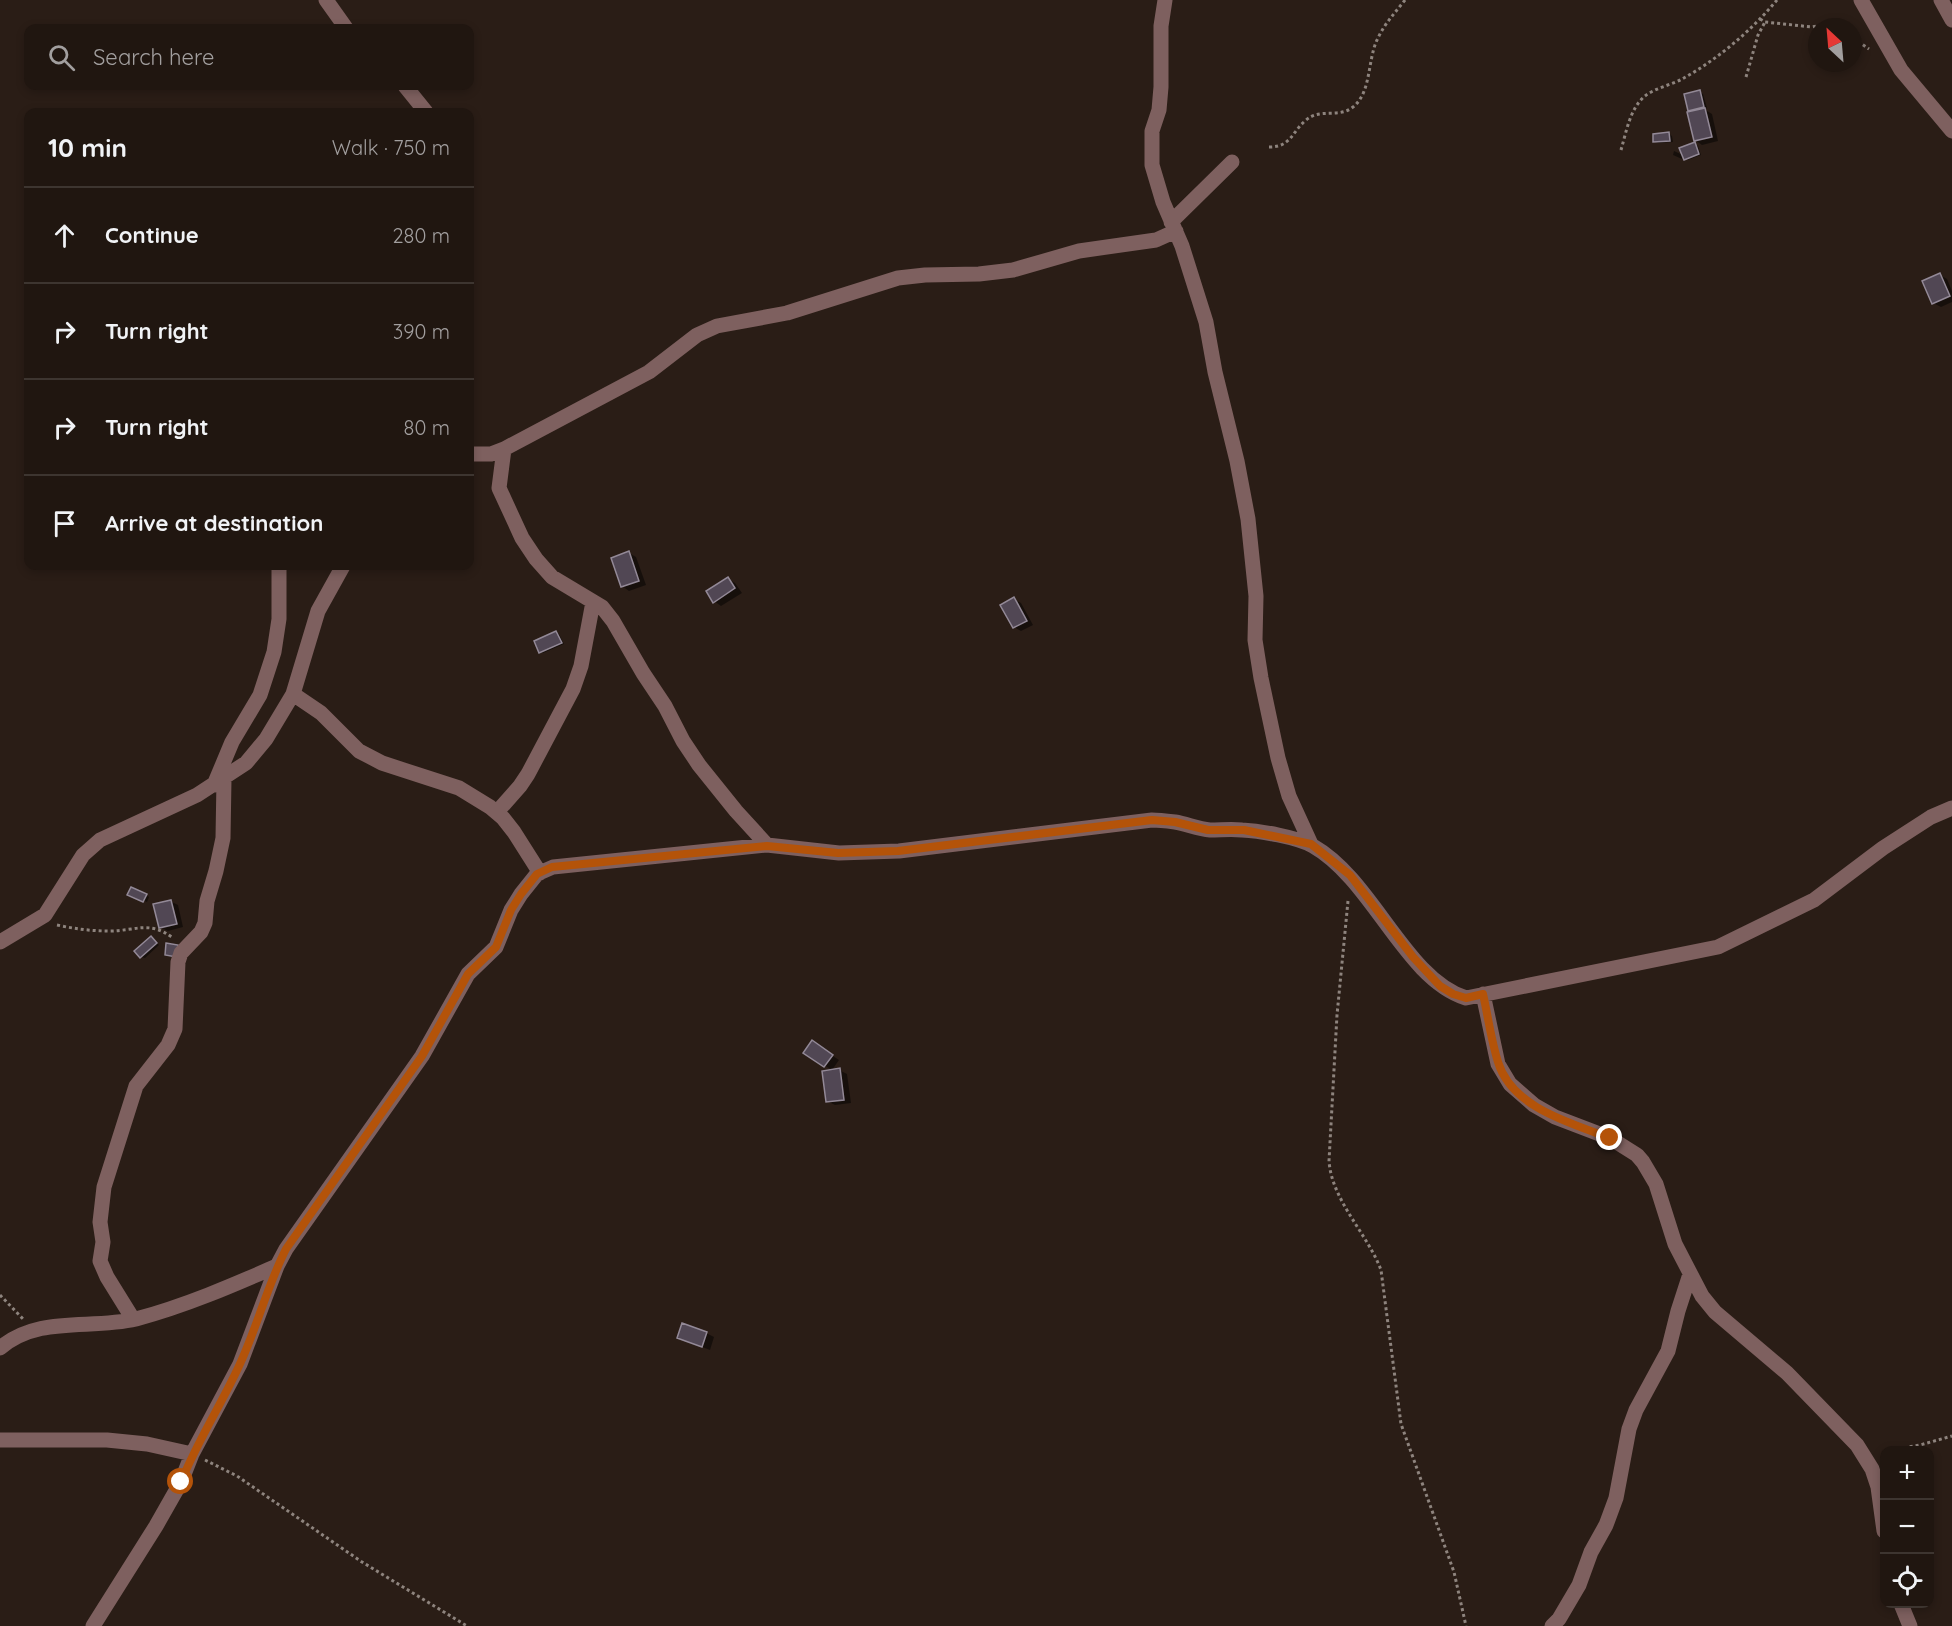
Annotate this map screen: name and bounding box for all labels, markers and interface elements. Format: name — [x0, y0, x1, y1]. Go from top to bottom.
north arrow — [1808, 18, 1862, 72]
search box — [24, 24, 474, 90]
icon: search — [45, 41, 78, 74]
text: Search here — [93, 43, 214, 71]
text: 10 min — [48, 131, 127, 164]
text: Walk · 750 m — [332, 135, 450, 160]
icon: ahead — [48, 219, 81, 252]
text: Continue — [105, 221, 199, 249]
text: 280 m — [393, 223, 450, 248]
icon: right — [48, 315, 81, 348]
text: Turn right — [105, 317, 209, 345]
text: 390 m — [393, 319, 450, 344]
icon: right — [48, 411, 81, 444]
text: Turn right — [105, 413, 209, 441]
text: 80 m — [404, 415, 450, 440]
icon: arrive — [48, 507, 81, 540]
text: Arrive at destination — [105, 509, 323, 537]
route end — [1596, 1124, 1622, 1150]
map controls — [1880, 1446, 1934, 1608]
button: + — [1880, 1446, 1934, 1500]
route start — [167, 1468, 193, 1494]
button: − — [1880, 1500, 1934, 1554]
button: locate — [1880, 1554, 1934, 1608]

